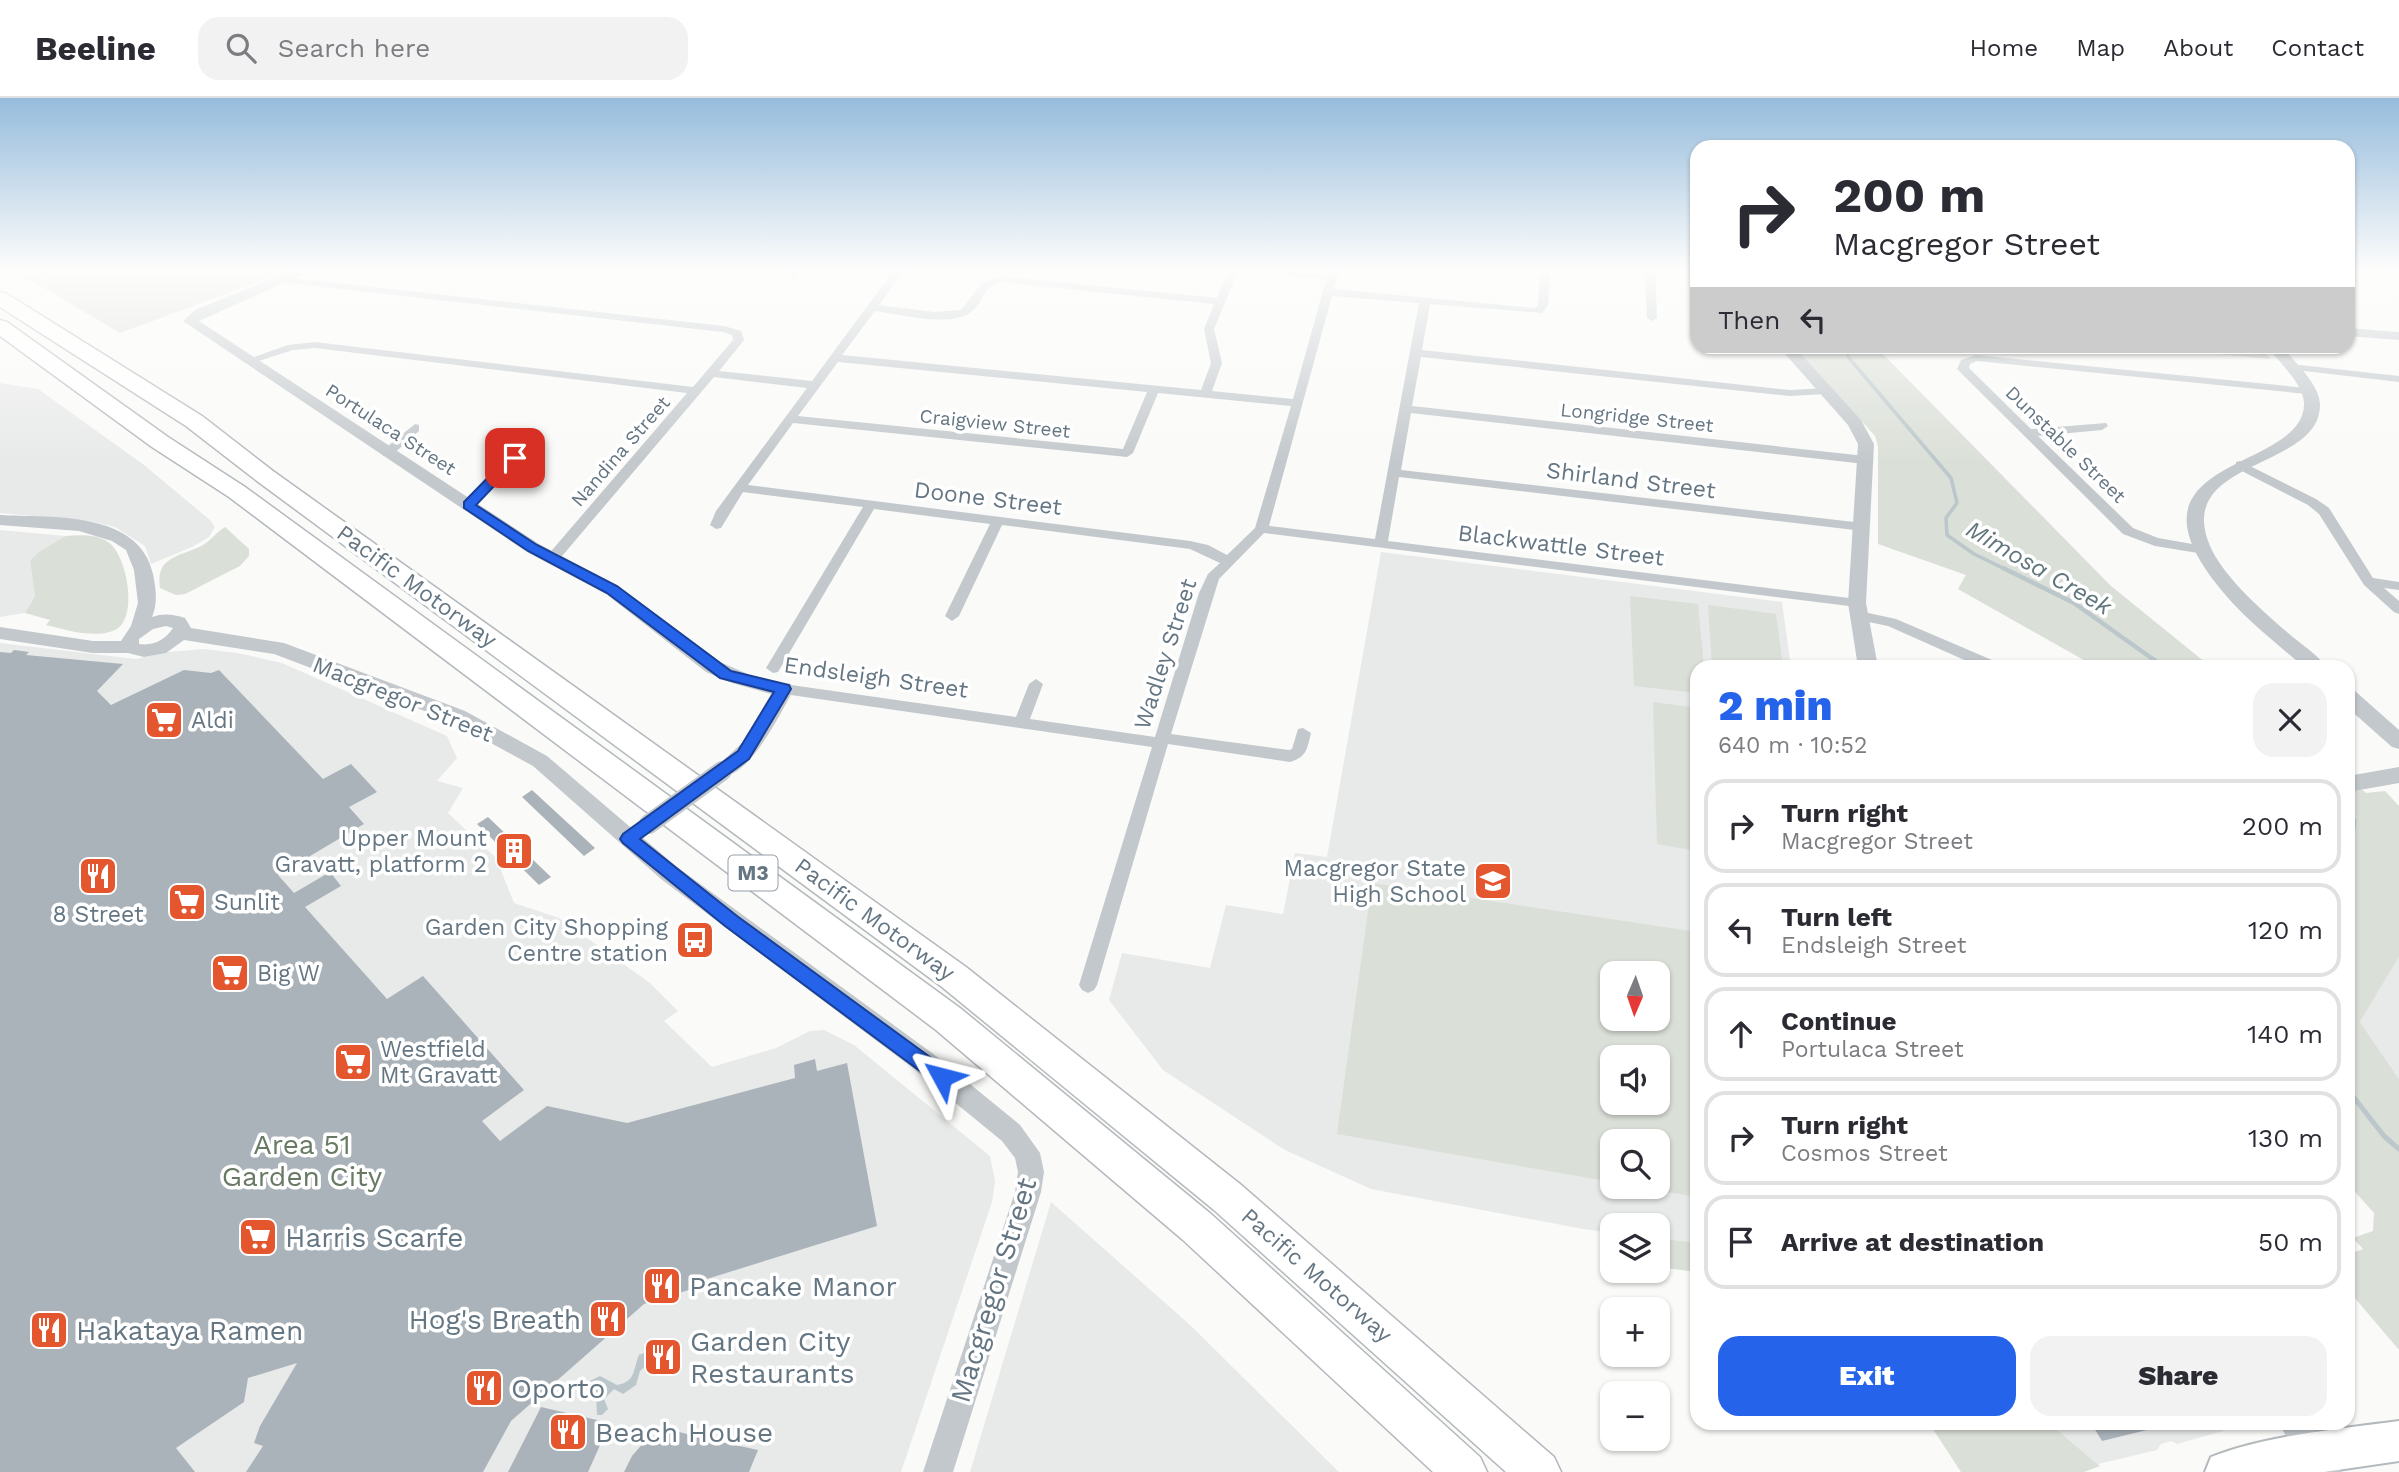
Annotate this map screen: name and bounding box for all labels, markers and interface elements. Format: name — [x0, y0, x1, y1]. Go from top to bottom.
search box — [198, 17, 688, 80]
text: Beeline — [35, 29, 156, 68]
icon: search — [222, 29, 260, 67]
text: Search here — [278, 33, 430, 63]
text: Home — [1970, 34, 2038, 62]
text: Map — [2076, 34, 2125, 62]
text: About — [2163, 34, 2233, 62]
text: Contact — [2271, 34, 2364, 62]
text: 200 m — [1833, 166, 1985, 224]
icon: right — [1718, 168, 1809, 259]
text: Macgregor Street — [1833, 225, 2100, 263]
icon: left — [1794, 301, 1832, 339]
text: Then — [1718, 305, 1780, 335]
street label: Portulaca Street — [321, 379, 460, 480]
street label: Dunstable Street — [2001, 381, 2131, 508]
street label: Nandina Street — [566, 391, 675, 511]
street label: Longridge Street — [1559, 398, 1715, 437]
street label: Craigview Street — [919, 404, 1071, 443]
pin — [485, 428, 545, 488]
icon: arrive — [496, 439, 534, 477]
street label: Shirland Street — [1545, 457, 1717, 504]
street label: Doone Street — [912, 476, 1064, 521]
water label: Mimosa Creek — [1961, 515, 2117, 621]
street label: Pacific Motorway — [332, 519, 502, 654]
street label: Blackwattle Street — [1456, 519, 1666, 572]
street label: Wadley Street — [1128, 575, 1203, 733]
street label: Macgregor Street — [309, 651, 497, 748]
street label: Endsleigh Street — [782, 651, 970, 704]
text: 2 min — [1718, 681, 1832, 730]
button: close — [2253, 683, 2327, 757]
supermarket icon: Aldi — [143, 699, 185, 741]
place label: Aldi — [191, 707, 234, 734]
text: 640 m · 10:52 — [1718, 732, 1867, 759]
text: Turn right — [1781, 798, 1908, 828]
icon: right — [1722, 807, 1760, 845]
text: 200 m — [2242, 811, 2323, 841]
place label: Upper Mount Gravatt, platform 2 — [274, 825, 487, 878]
text: Macgregor Street — [1781, 828, 1973, 855]
building icon: Upper Mount Gravatt, platform 2 — [493, 830, 535, 872]
street label: Pacific Motorway — [790, 852, 960, 987]
restaurant icon: 8 Street — [77, 855, 119, 897]
place label: Macgregor State High School — [1283, 855, 1466, 908]
road number: M3 — [728, 856, 778, 890]
school or university icon: Macgregor State High School — [1472, 860, 1514, 902]
supermarket icon: Sunlit — [166, 881, 208, 923]
place label: Sunlit — [214, 889, 280, 916]
place label: 8 Street — [52, 901, 144, 928]
text: Turn left — [1781, 902, 1892, 932]
icon: left — [1722, 911, 1760, 949]
place label: Garden City Shopping Centre station — [425, 914, 669, 967]
text: 120 m — [2248, 915, 2323, 945]
bus stop icon: Garden City Shopping Centre station — [674, 919, 716, 961]
text: Endsleigh Street — [1781, 932, 1966, 959]
supermarket icon: Big W — [209, 952, 251, 994]
place label: Big W — [257, 960, 320, 987]
north arrow — [1600, 961, 1670, 1031]
map controls — [1600, 961, 1670, 1451]
text: Continue — [1781, 1006, 1897, 1036]
icon: ahead — [1722, 1015, 1760, 1053]
text: 140 m — [2247, 1019, 2323, 1049]
place label: Westfield Mt Gravatt — [380, 1036, 498, 1089]
text: Portulaca Street — [1781, 1036, 1964, 1063]
position arrow — [905, 1040, 979, 1114]
supermarket icon: Westfield Mt Gravatt — [332, 1041, 374, 1083]
button: sound — [1600, 1045, 1670, 1115]
text: Turn right — [1781, 1110, 1908, 1140]
icon: right — [1722, 1119, 1760, 1157]
text: 130 m — [2248, 1123, 2323, 1153]
park label: Area 51 Garden City — [222, 1128, 383, 1193]
button: search — [1600, 1129, 1670, 1199]
text: Cosmos Street — [1781, 1140, 1948, 1167]
street label: Macgregor Street — [944, 1173, 1043, 1407]
street label: Pacific Motorway — [1236, 1203, 1398, 1348]
button: layers — [1600, 1213, 1670, 1283]
supermarket icon: Harris Scarfe — [237, 1216, 279, 1258]
place label: Harris Scarfe — [285, 1221, 464, 1254]
icon: arrive — [1722, 1223, 1760, 1261]
text: Arrive at destination — [1781, 1227, 2044, 1257]
text: 50 m — [2258, 1227, 2323, 1257]
restaurant icon: Pancake Manor — [641, 1265, 683, 1307]
place label: Pancake Manor — [689, 1270, 897, 1303]
button: + — [1600, 1297, 1670, 1367]
restaurant icon: Hog's Breath — [587, 1298, 629, 1340]
place label: Hog's Breath — [408, 1303, 581, 1336]
restaurant icon: Hakataya Ramen — [28, 1309, 70, 1351]
place label: Hakataya Ramen — [76, 1314, 303, 1347]
place label: Garden City Restaurants — [690, 1325, 854, 1390]
restaurant icon: Garden City Restaurants — [642, 1336, 684, 1378]
button: Exit — [1718, 1336, 2016, 1416]
button: Share — [2030, 1336, 2327, 1416]
restaurant icon: Oporto — [463, 1367, 505, 1409]
place label: Oporto — [511, 1372, 605, 1405]
button: − — [1600, 1381, 1670, 1451]
restaurant icon: Beach House — [547, 1411, 589, 1453]
place label: Beach House — [595, 1416, 773, 1449]

